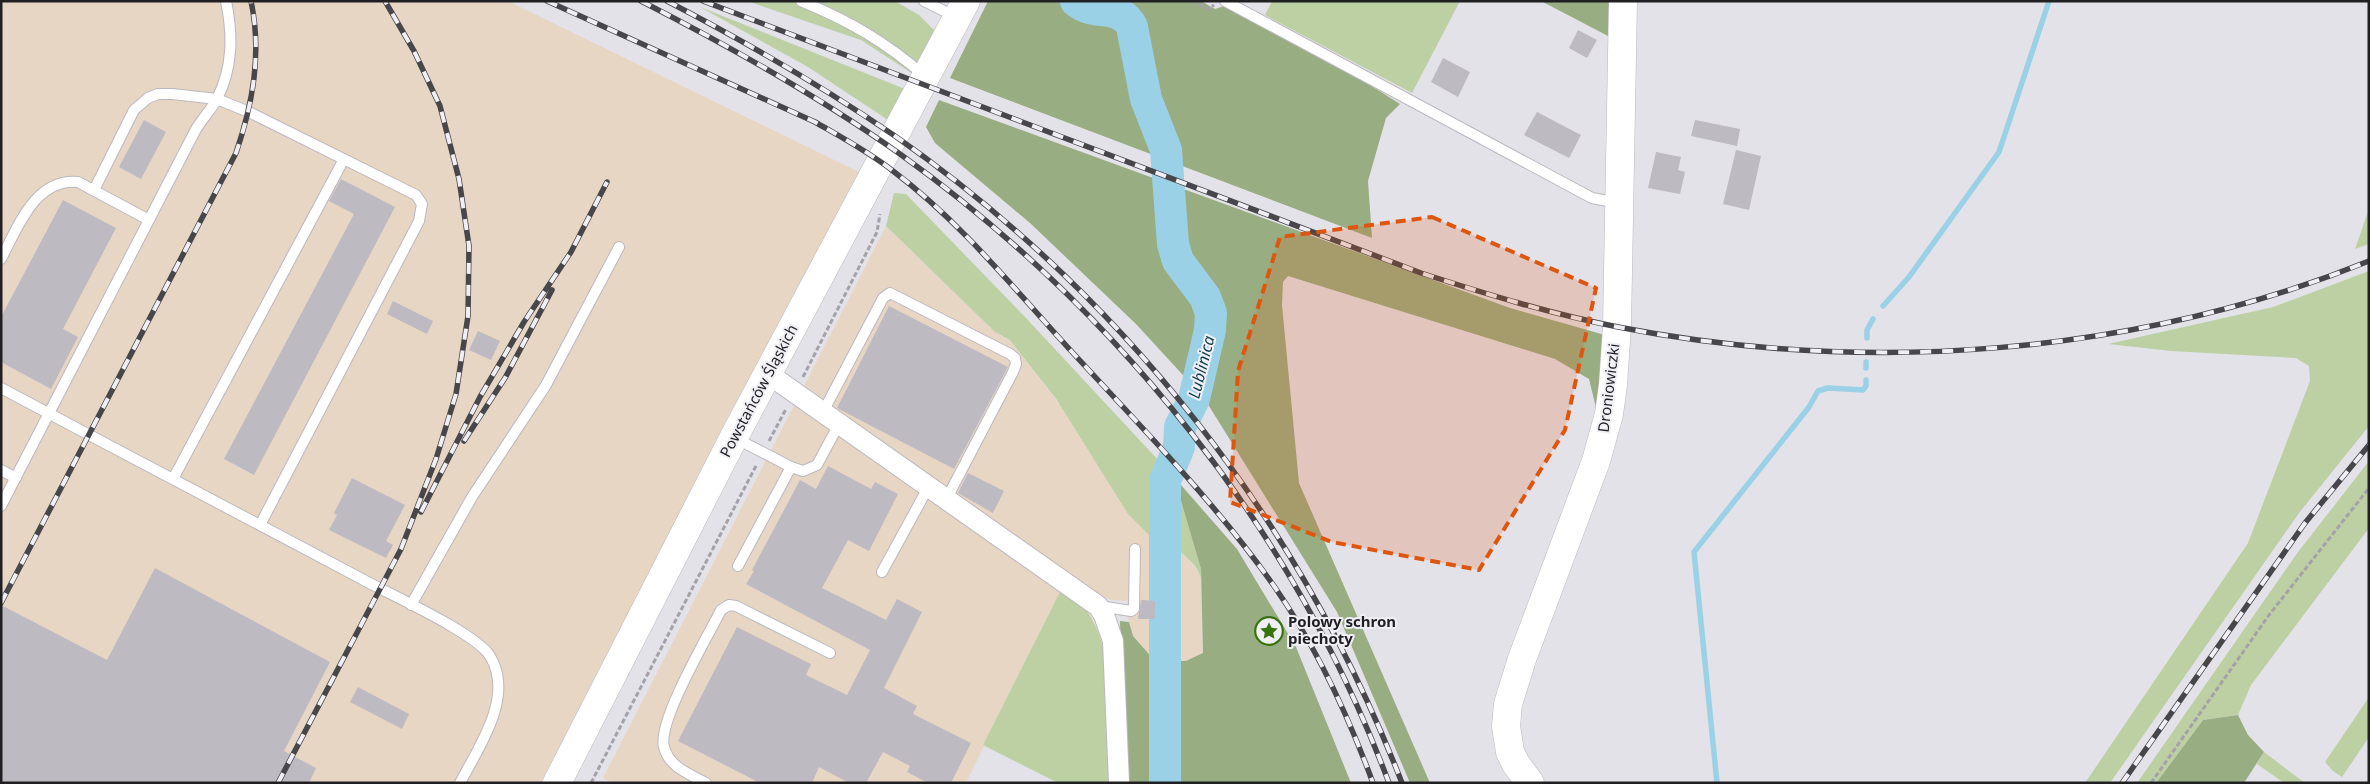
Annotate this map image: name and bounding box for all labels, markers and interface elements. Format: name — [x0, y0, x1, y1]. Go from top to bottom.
street label: Powstańców Śląskich — [715, 321, 802, 460]
water label: Lublinica — [1183, 333, 1219, 401]
street label: Droniowiczki — [1593, 342, 1623, 434]
place label: Polowy schron piechoty — [1288, 611, 1396, 648]
place icon: Polowy schron piechoty — [1254, 616, 1284, 646]

